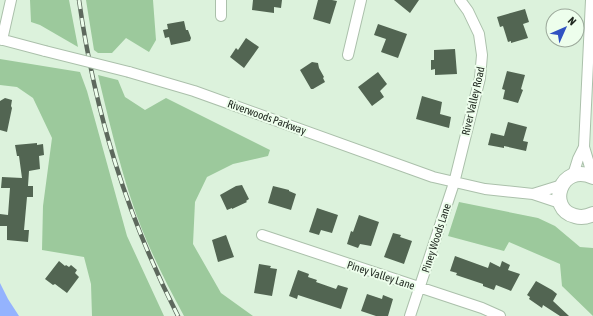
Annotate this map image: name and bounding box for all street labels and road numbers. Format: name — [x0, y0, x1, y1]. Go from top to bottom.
street label: River Valley Road — [459, 66, 487, 136]
street label: Riverwoods Parkway — [226, 97, 308, 137]
street label: Piney Woods Lane — [419, 202, 453, 274]
street label: Piney Valley Lane — [346, 258, 416, 292]

